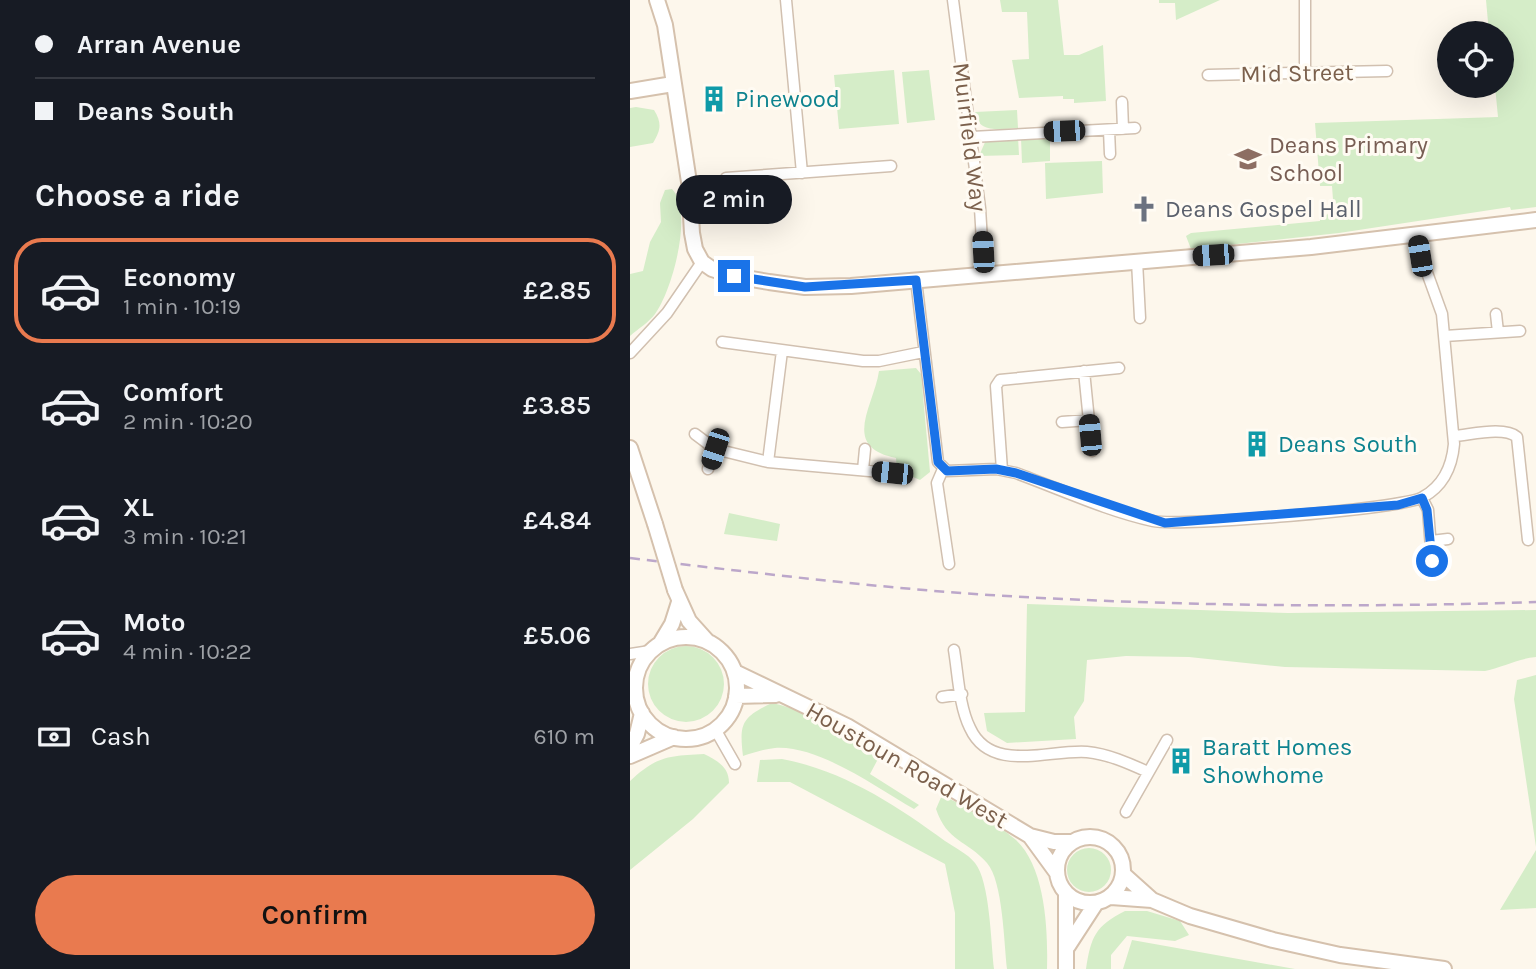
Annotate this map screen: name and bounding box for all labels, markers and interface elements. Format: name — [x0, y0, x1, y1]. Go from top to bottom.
map controls — [1437, 21, 1514, 98]
button: locate — [1437, 21, 1514, 98]
text: Arran Avenue — [77, 29, 241, 60]
street label: Mid Street — [1240, 58, 1354, 88]
street label: Muirfield Way — [947, 61, 993, 213]
building icon: Pinewood — [699, 84, 729, 114]
place label: Pinewood — [735, 85, 840, 113]
text: Deans South — [77, 96, 234, 127]
car — [1043, 120, 1086, 142]
place label: Deans Primary School — [1269, 131, 1428, 187]
school or university icon: Deans Primary School — [1233, 144, 1263, 174]
callout: 2 min — [676, 174, 792, 224]
text: Choose a ride — [35, 177, 240, 214]
text: 2 min — [703, 186, 765, 213]
church icon: Deans Gospel Hall — [1129, 194, 1159, 224]
place label: Deans Gospel Hall — [1165, 195, 1362, 223]
car — [972, 230, 995, 274]
car — [1407, 234, 1434, 278]
car — [1192, 243, 1235, 267]
icon: car — [39, 259, 102, 322]
route end — [718, 260, 750, 292]
text: Economy — [123, 262, 235, 293]
text: £2.85 — [523, 275, 591, 306]
text: 1 min · 10:19 — [123, 293, 241, 320]
icon: car — [39, 374, 102, 437]
text: Comfort — [123, 377, 224, 408]
text: £3.85 — [523, 390, 591, 421]
text: 2 min · 10:20 — [123, 408, 253, 435]
car — [1078, 413, 1103, 457]
car — [699, 426, 732, 472]
building icon: Deans South — [1242, 429, 1272, 459]
place label: Deans South — [1278, 430, 1418, 458]
car — [871, 460, 914, 486]
icon: car — [39, 489, 102, 552]
text: XL — [123, 492, 154, 523]
text: £4.84 — [523, 505, 591, 536]
text: 3 min · 10:21 — [123, 523, 247, 550]
route start — [1416, 545, 1448, 577]
icon: car — [39, 604, 102, 667]
text: Moto — [123, 607, 185, 638]
text: £5.06 — [524, 620, 591, 651]
text: 4 min · 10:22 — [123, 638, 252, 665]
street label: Houstoun Road West — [801, 696, 1013, 834]
icon: cash — [35, 718, 73, 756]
text: Cash — [91, 721, 151, 752]
text: 610 m — [534, 723, 595, 750]
place label: Baratt Homes Showhome — [1202, 733, 1352, 789]
building icon: Baratt Homes Showhome — [1166, 746, 1196, 776]
button: Confirm — [35, 875, 595, 955]

